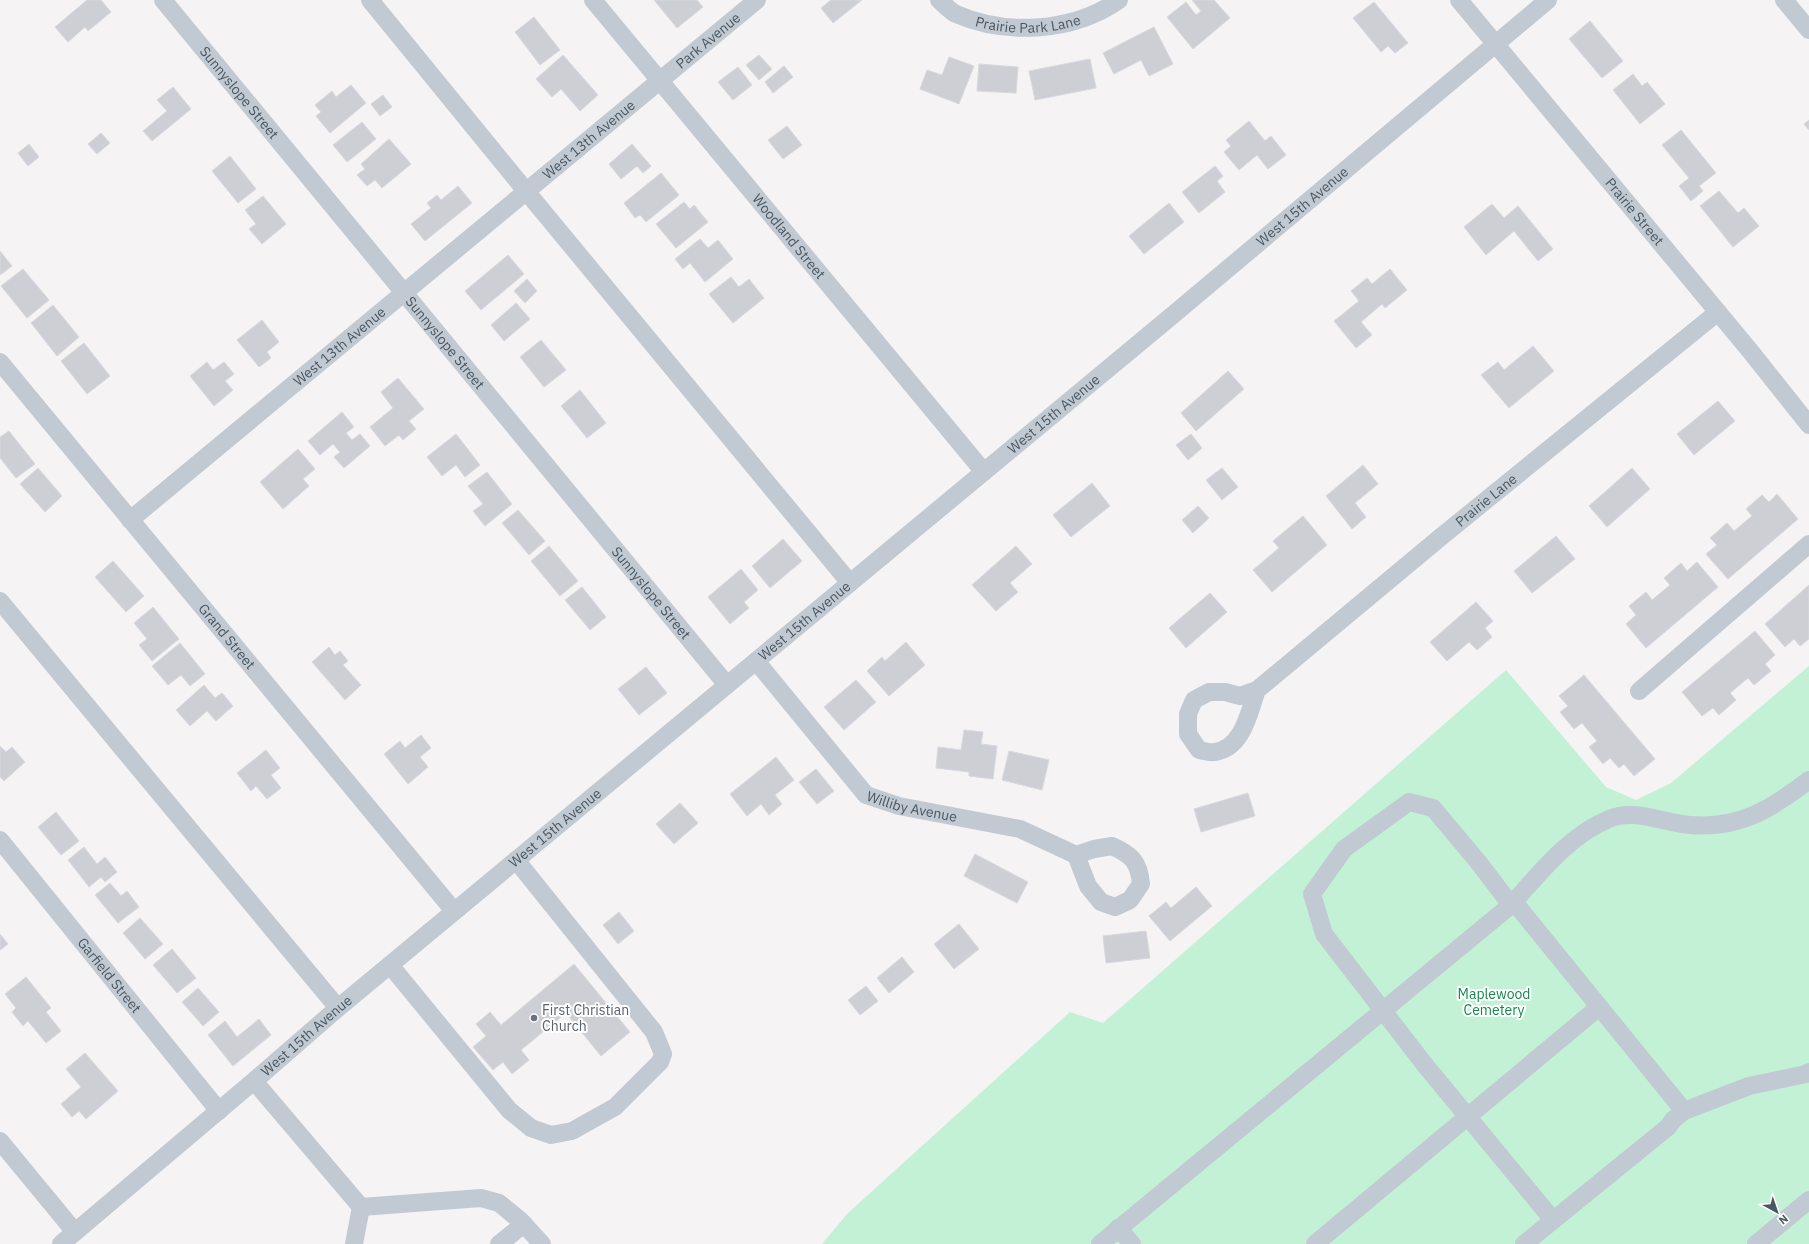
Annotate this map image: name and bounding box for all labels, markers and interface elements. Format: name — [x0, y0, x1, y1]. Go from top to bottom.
street label: Park Avenue — [672, 8, 744, 73]
street label: Prairie Park Lane — [973, 10, 1083, 37]
street label: Sunnyslope Street — [196, 43, 283, 143]
street label: West 13th Avenue — [539, 96, 639, 183]
street label: West 15th Avenue — [1253, 162, 1352, 250]
street label: Prairie Street — [1601, 174, 1668, 249]
street label: Woodland Street — [748, 190, 829, 283]
street label: Sunnyslope Street — [402, 293, 489, 393]
street label: West 13th Avenue — [289, 303, 389, 390]
street label: West 15th Avenue — [1004, 370, 1104, 457]
street label: Prairie Lane — [1452, 470, 1521, 531]
street label: Sunnyslope Street — [608, 543, 695, 643]
street label: West 15th Avenue — [754, 577, 854, 664]
street label: Grand Street — [194, 600, 259, 673]
street label: West 15th Avenue — [505, 784, 605, 871]
street label: Williby Avenue — [865, 787, 959, 826]
street label: Garfield Street — [74, 934, 145, 1017]
park label: Maplewood Cemetery — [1458, 985, 1530, 1019]
street label: West 15th Avenue — [257, 991, 356, 1080]
place label: First Christian Church — [542, 1001, 629, 1035]
marker: First Christian Church — [529, 1013, 539, 1023]
north arrow — [1757, 1192, 1797, 1232]
text: N — [1776, 1212, 1791, 1228]

